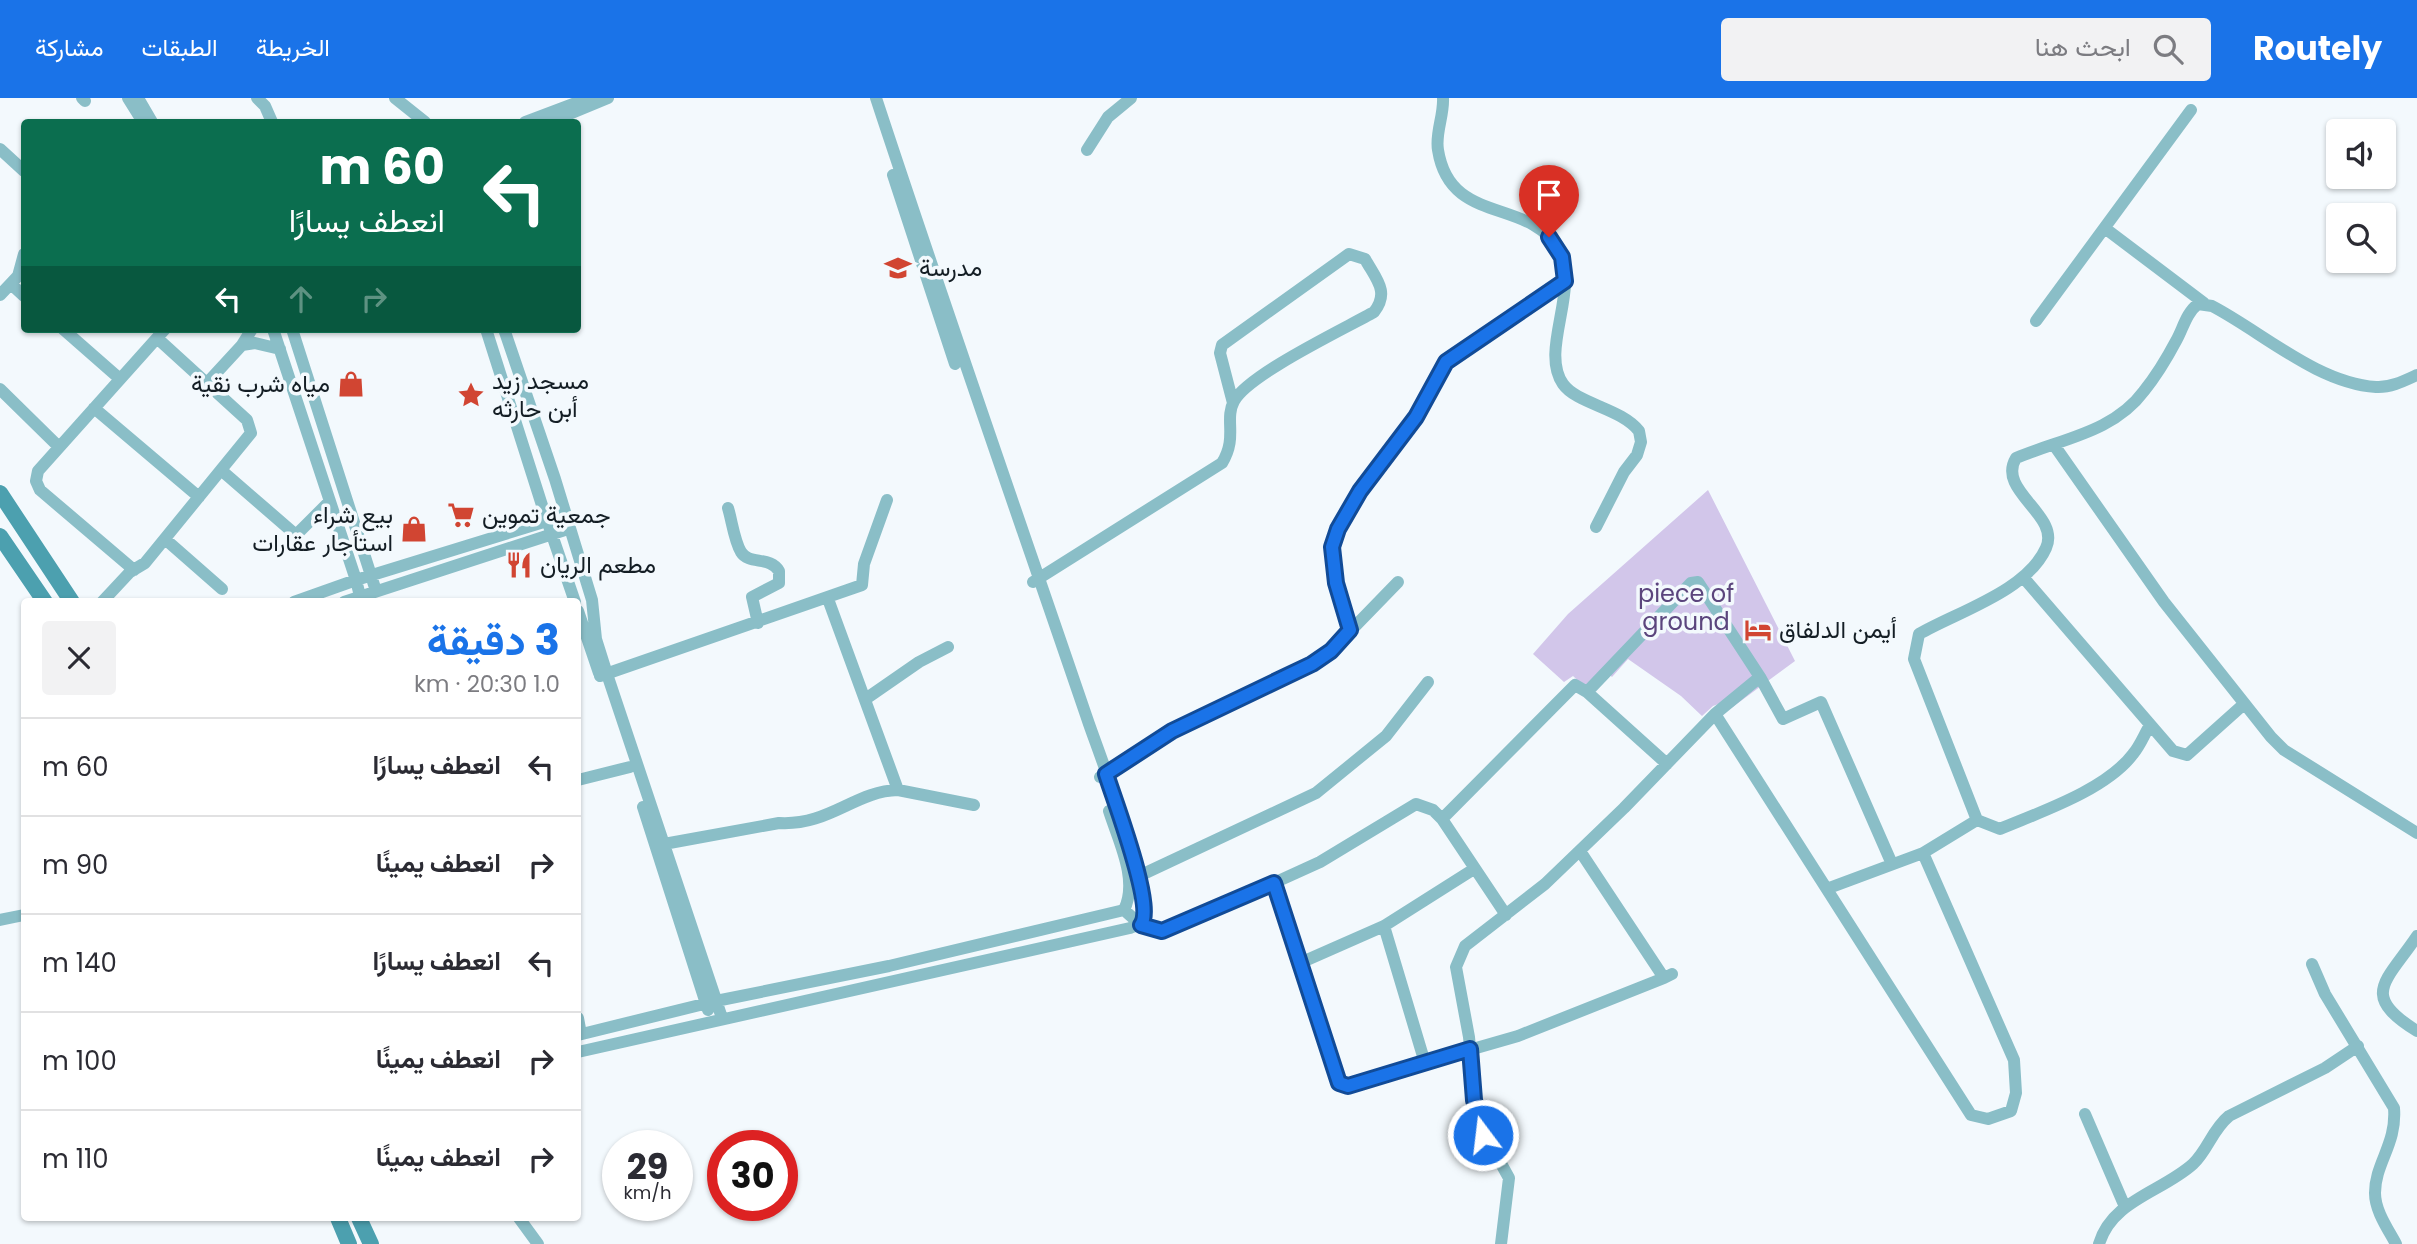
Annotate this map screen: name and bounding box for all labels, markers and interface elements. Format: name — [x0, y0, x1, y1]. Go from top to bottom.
search box — [1721, 18, 2211, 81]
text: Routely — [2253, 25, 2382, 72]
text: ابحث هنا — [2035, 29, 2131, 65]
icon: search — [2149, 30, 2187, 68]
text: مشاركة — [35, 31, 103, 64]
text: الطبقات — [141, 31, 218, 64]
text: الخريطة — [256, 31, 330, 64]
map controls — [2326, 119, 2396, 273]
button: sound — [2326, 119, 2396, 189]
text: 60 m — [320, 133, 445, 201]
icon: left — [469, 147, 560, 238]
pin — [1519, 165, 1579, 237]
icon: arrive — [1530, 176, 1568, 214]
text: انعطف يسارًا — [289, 198, 445, 243]
button: search — [2326, 203, 2396, 273]
place label: مدرسة — [919, 251, 982, 284]
school or university icon: مدرسة — [883, 253, 913, 283]
icon: left — [209, 280, 247, 318]
icon: ahead — [282, 280, 320, 318]
icon: right — [355, 280, 393, 318]
place label: مسجد زيد أبن حارثه — [492, 364, 589, 425]
place label: مياه شرب نقية — [191, 367, 330, 400]
shop icon: مياه شرب نقية — [336, 369, 366, 399]
place icon: مسجد زيد أبن حارثه — [456, 380, 486, 410]
place label: بيع شراء استأجار عقارات — [252, 498, 393, 559]
place label: جمعية تموين — [482, 498, 611, 531]
supermarket icon: جمعية تموين — [446, 500, 476, 530]
shop icon: بيع شراء استأجار عقارات — [399, 514, 429, 544]
place label: مطعم الريان — [540, 548, 656, 581]
restaurant icon: مطعم الريان — [504, 550, 534, 580]
park label: piece of ground — [1638, 577, 1734, 638]
text: 3 دقيقة — [427, 611, 560, 670]
place label: أيمن الدلفاق — [1779, 613, 1897, 646]
hotel icon: أيمن الدلفاق — [1743, 615, 1773, 645]
button: close — [42, 621, 116, 695]
text: 1.0 km · 20:30 — [414, 668, 560, 700]
text: انعطف يسارًا — [372, 747, 501, 783]
icon: left — [522, 748, 560, 786]
text: 60 m — [42, 749, 109, 785]
text: انعطف يمينًا — [376, 845, 501, 881]
icon: right — [522, 846, 560, 884]
text: 90 m — [42, 847, 108, 883]
text: انعطف يسارًا — [372, 943, 501, 979]
icon: left — [522, 944, 560, 982]
text: 140 m — [42, 945, 117, 981]
text: انعطف يمينًا — [376, 1041, 501, 1077]
icon: right — [522, 1042, 560, 1080]
text: 100 m — [42, 1043, 117, 1079]
position arrow — [1446, 1098, 1520, 1172]
speed limit sign: 30 — [707, 1130, 798, 1221]
text: انعطف يمينًا — [376, 1139, 501, 1175]
icon: right — [522, 1140, 560, 1178]
text: 110 m — [42, 1141, 109, 1177]
text: 29 — [627, 1142, 668, 1191]
text: km/h — [624, 1180, 671, 1205]

